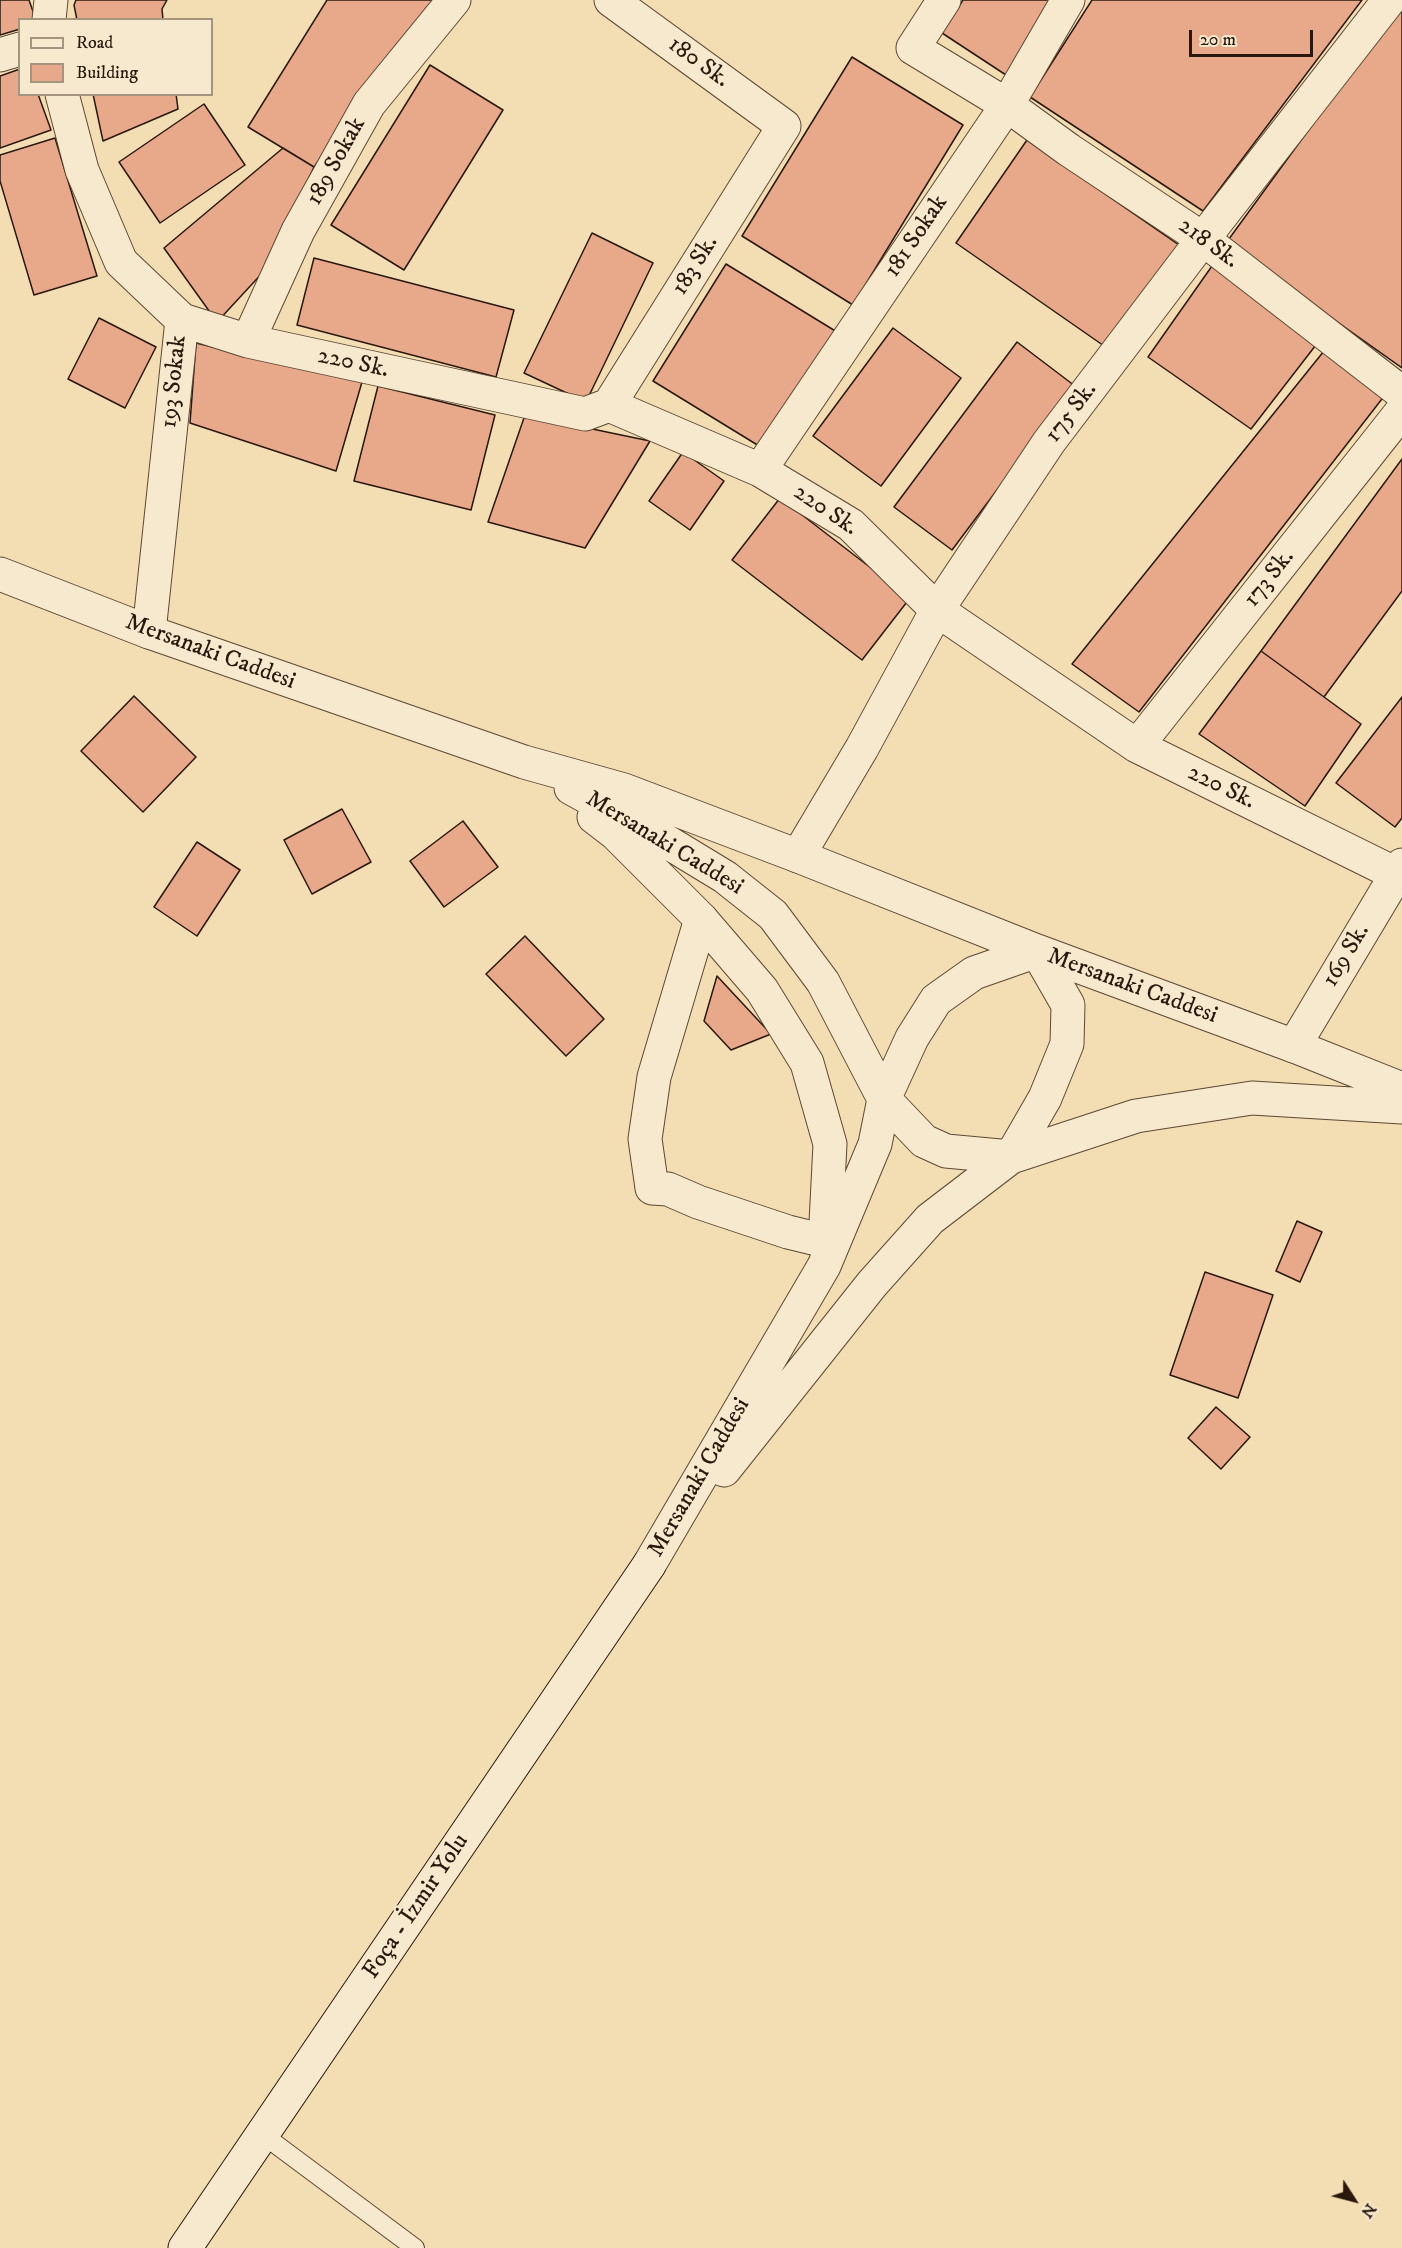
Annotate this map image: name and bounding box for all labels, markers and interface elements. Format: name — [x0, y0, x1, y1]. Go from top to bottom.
legend — [18, 18, 213, 96]
scale bar — [1192, 18, 1316, 56]
text: 20 m — [1200, 29, 1236, 51]
street label: 180 Sk. — [662, 31, 734, 95]
text: Road — [76, 32, 113, 54]
text: Building — [76, 62, 138, 84]
street label: 189 Sokak — [301, 113, 373, 211]
street label: 181 Sokak — [879, 190, 955, 284]
street label: 218 Sk. — [1172, 212, 1244, 276]
street label: 183 Sk. — [667, 231, 725, 301]
street label: 193 Sokak — [156, 334, 194, 430]
street label: 220 Sk. — [315, 342, 391, 386]
street label: 175 Sk. — [1040, 377, 1104, 449]
street label: 220 Sk. — [787, 479, 863, 543]
street label: 173 Sk. — [1238, 544, 1302, 614]
street label: Mersanaki Caddesi — [121, 609, 299, 697]
street label: 220 Sk. — [1182, 759, 1260, 817]
street label: Mersanaki Caddesi — [580, 786, 748, 902]
street label: 169 Sk. — [1317, 919, 1377, 993]
street label: Mersanaki Caddesi — [1043, 943, 1221, 1031]
street label: Mersanaki Caddesi — [643, 1393, 757, 1563]
street label: Foça - İzmir Yolu — [358, 1829, 476, 1985]
north arrow — [1324, 2170, 1384, 2230]
text: N — [1357, 2199, 1381, 2222]

